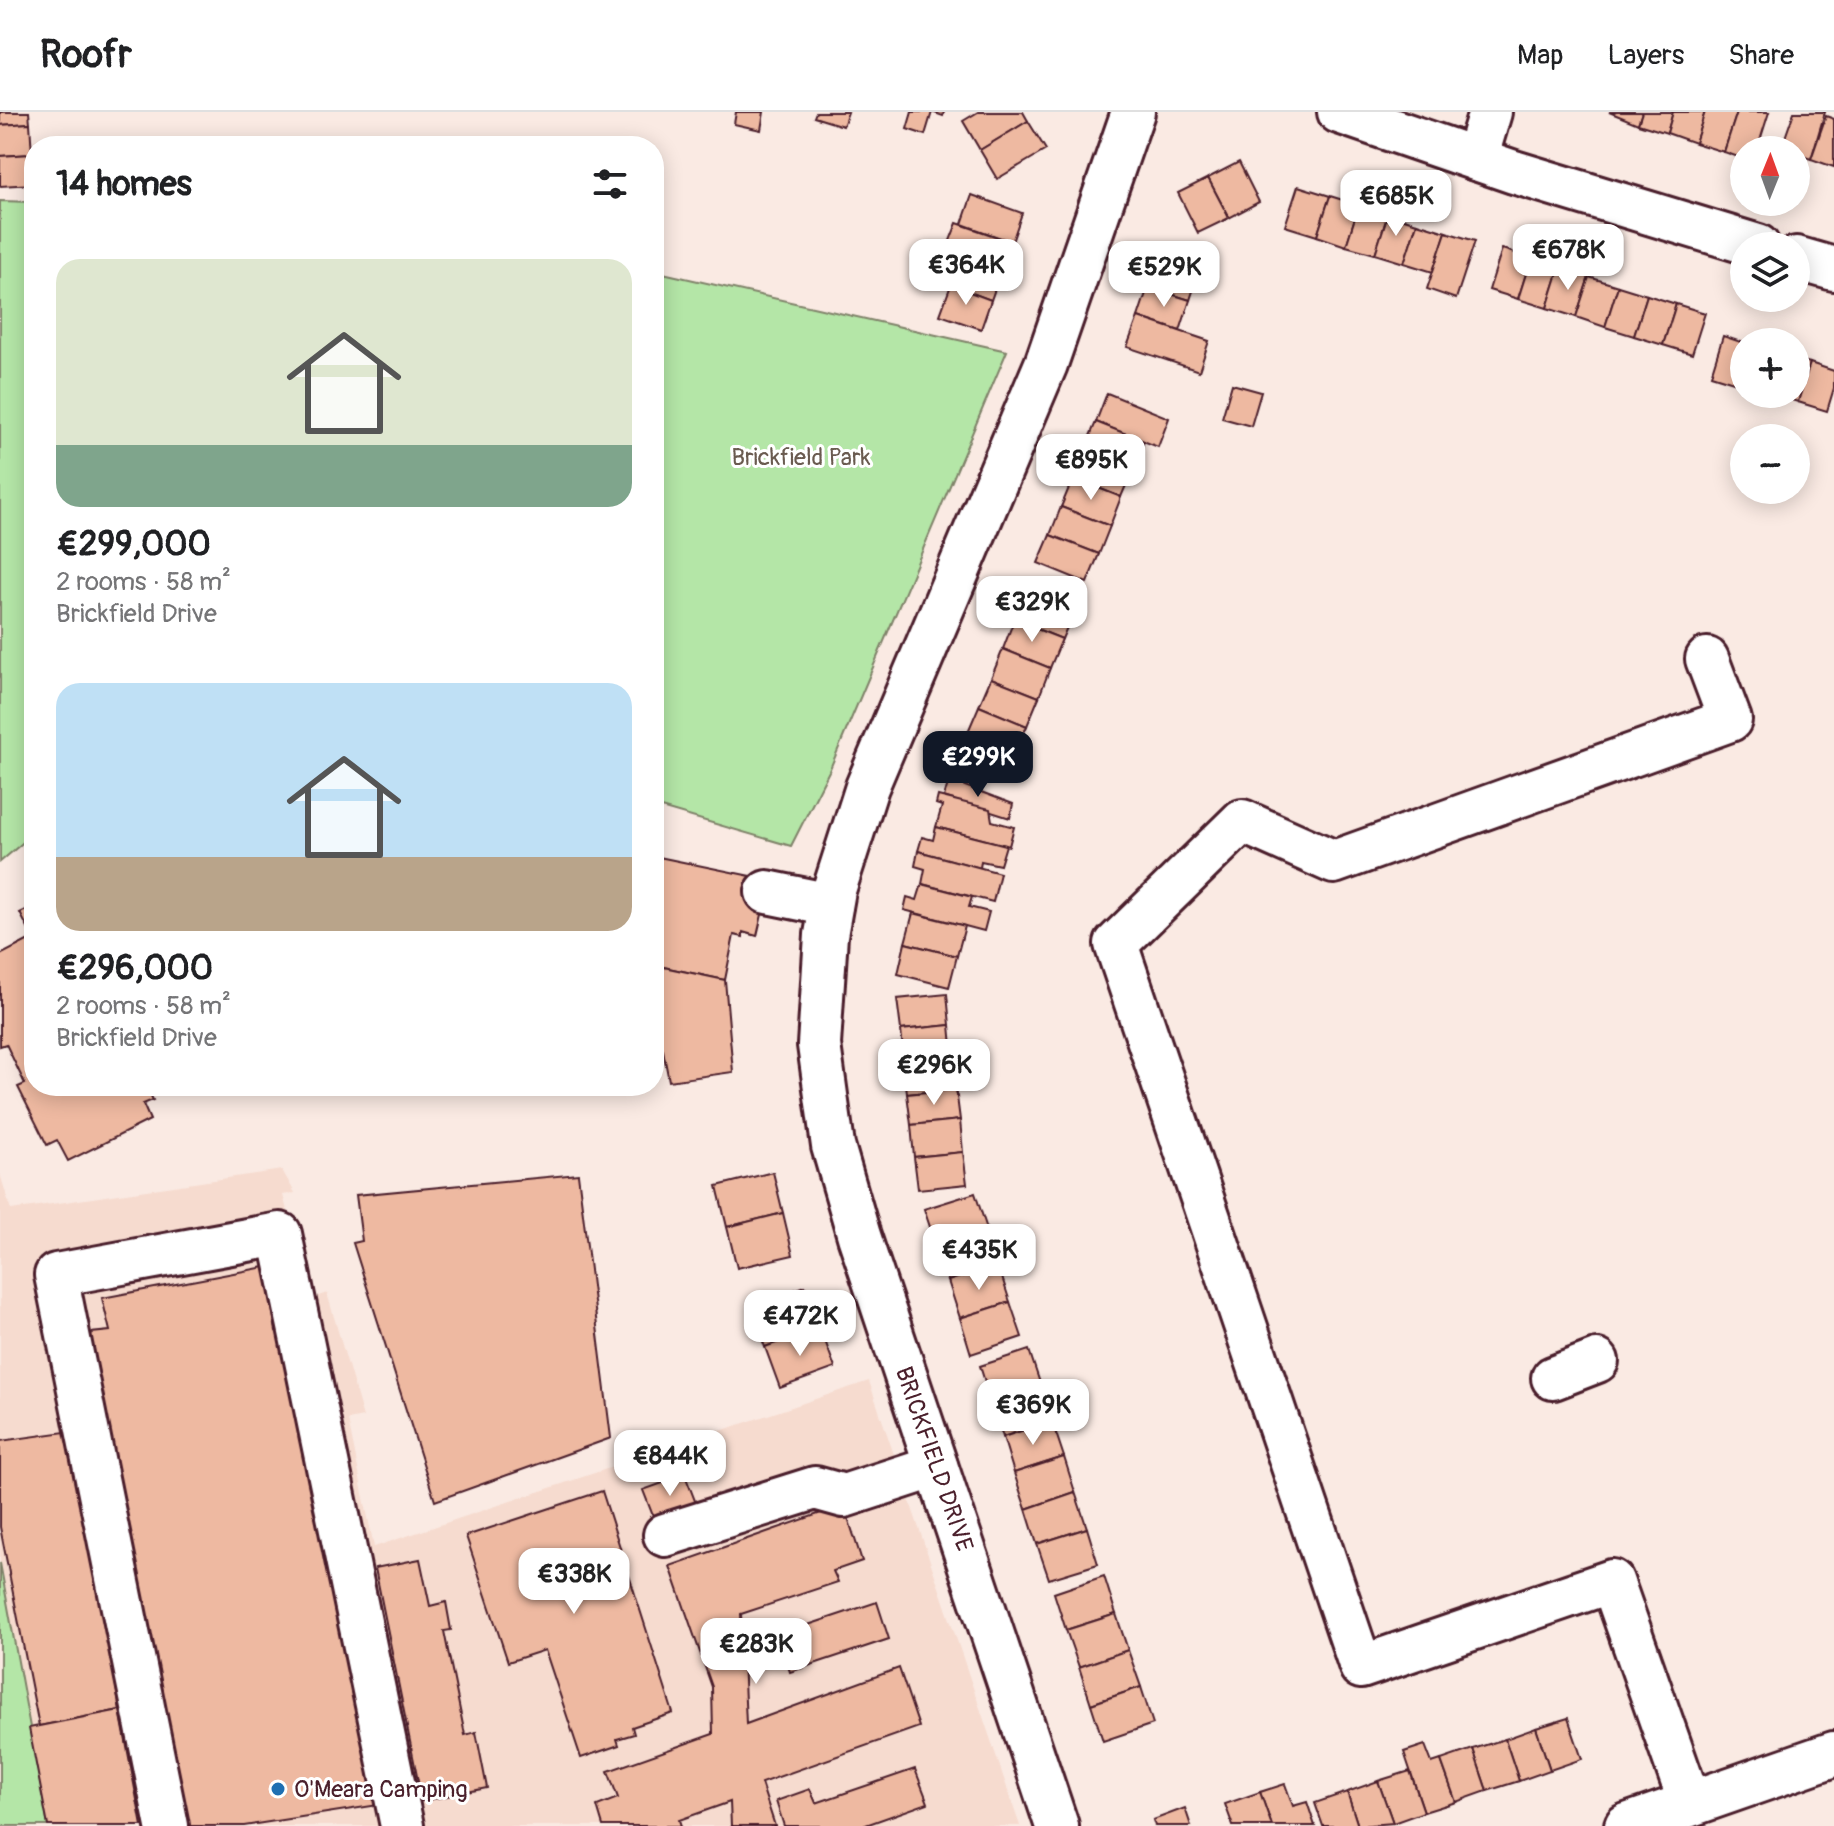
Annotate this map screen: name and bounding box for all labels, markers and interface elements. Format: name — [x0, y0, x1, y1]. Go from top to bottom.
text: Roofr — [40, 31, 132, 79]
text: Map — [1517, 38, 1563, 73]
text: Layers — [1607, 38, 1684, 73]
text: Share — [1728, 38, 1794, 73]
north arrow — [1730, 136, 1810, 216]
map controls — [1730, 136, 1810, 504]
icon: filters — [588, 162, 632, 206]
text: 14 homes — [56, 163, 192, 206]
pin: €685K — [1340, 170, 1452, 238]
text: €685K — [1358, 180, 1434, 212]
pin: €678K — [1512, 224, 1624, 292]
button: layers — [1730, 232, 1810, 312]
text: €678K — [1531, 234, 1605, 266]
pin: €364K — [910, 239, 1022, 307]
pin: €529K — [1108, 241, 1220, 309]
text: €364K — [927, 249, 1005, 281]
text: €529K — [1127, 251, 1201, 283]
icon: home — [272, 311, 416, 455]
button: + — [1730, 328, 1810, 408]
button: − — [1730, 424, 1810, 504]
pin: €895K — [1035, 434, 1147, 502]
park label: Brickfield Park — [731, 443, 871, 472]
text: €895K — [1054, 444, 1128, 476]
text: €299,000 — [56, 523, 211, 566]
text: 2 rooms · 58 m² — [56, 566, 231, 598]
pin: €329K — [976, 576, 1088, 644]
text: €329K — [994, 586, 1070, 618]
text: Brickfield Drive — [56, 598, 217, 630]
pin: €299K — [922, 731, 1034, 799]
icon: home — [272, 735, 416, 879]
text: €299K — [941, 741, 1015, 773]
text: €296,000 — [56, 947, 213, 990]
text: 2 rooms · 58 m² — [56, 990, 231, 1022]
text: Brickfield Drive — [56, 1022, 217, 1054]
pin: €296K — [878, 1039, 990, 1107]
text: €296K — [896, 1049, 972, 1081]
pin: €435K — [923, 1224, 1035, 1292]
text: €435K — [941, 1234, 1017, 1266]
pin: €472K — [744, 1290, 856, 1358]
text: €472K — [762, 1300, 838, 1332]
street label: BRICKFIELD DRIVE — [889, 1363, 979, 1555]
pin: €369K — [977, 1379, 1089, 1447]
text: €369K — [995, 1389, 1071, 1421]
pin: €844K — [614, 1430, 726, 1498]
text: €844K — [632, 1440, 708, 1472]
pin: €338K — [518, 1548, 630, 1616]
text: €338K — [537, 1558, 611, 1590]
pin: €283K — [700, 1618, 812, 1686]
text: €283K — [719, 1628, 793, 1660]
place label: O'Meara Camping — [294, 1775, 468, 1804]
marker: O'Meara Camping — [269, 1780, 287, 1798]

